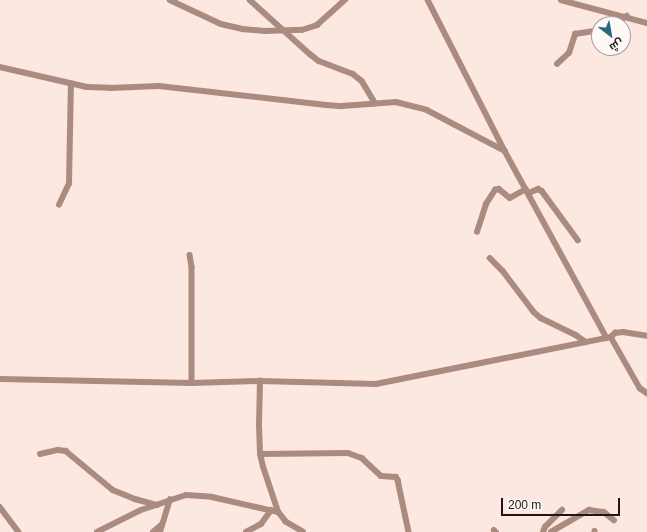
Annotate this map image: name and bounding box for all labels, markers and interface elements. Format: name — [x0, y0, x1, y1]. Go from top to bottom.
north arrow — [591, 16, 631, 56]
text: ش — [608, 37, 626, 54]
scale bar — [503, 490, 622, 516]
text: 200 m — [508, 498, 541, 512]

